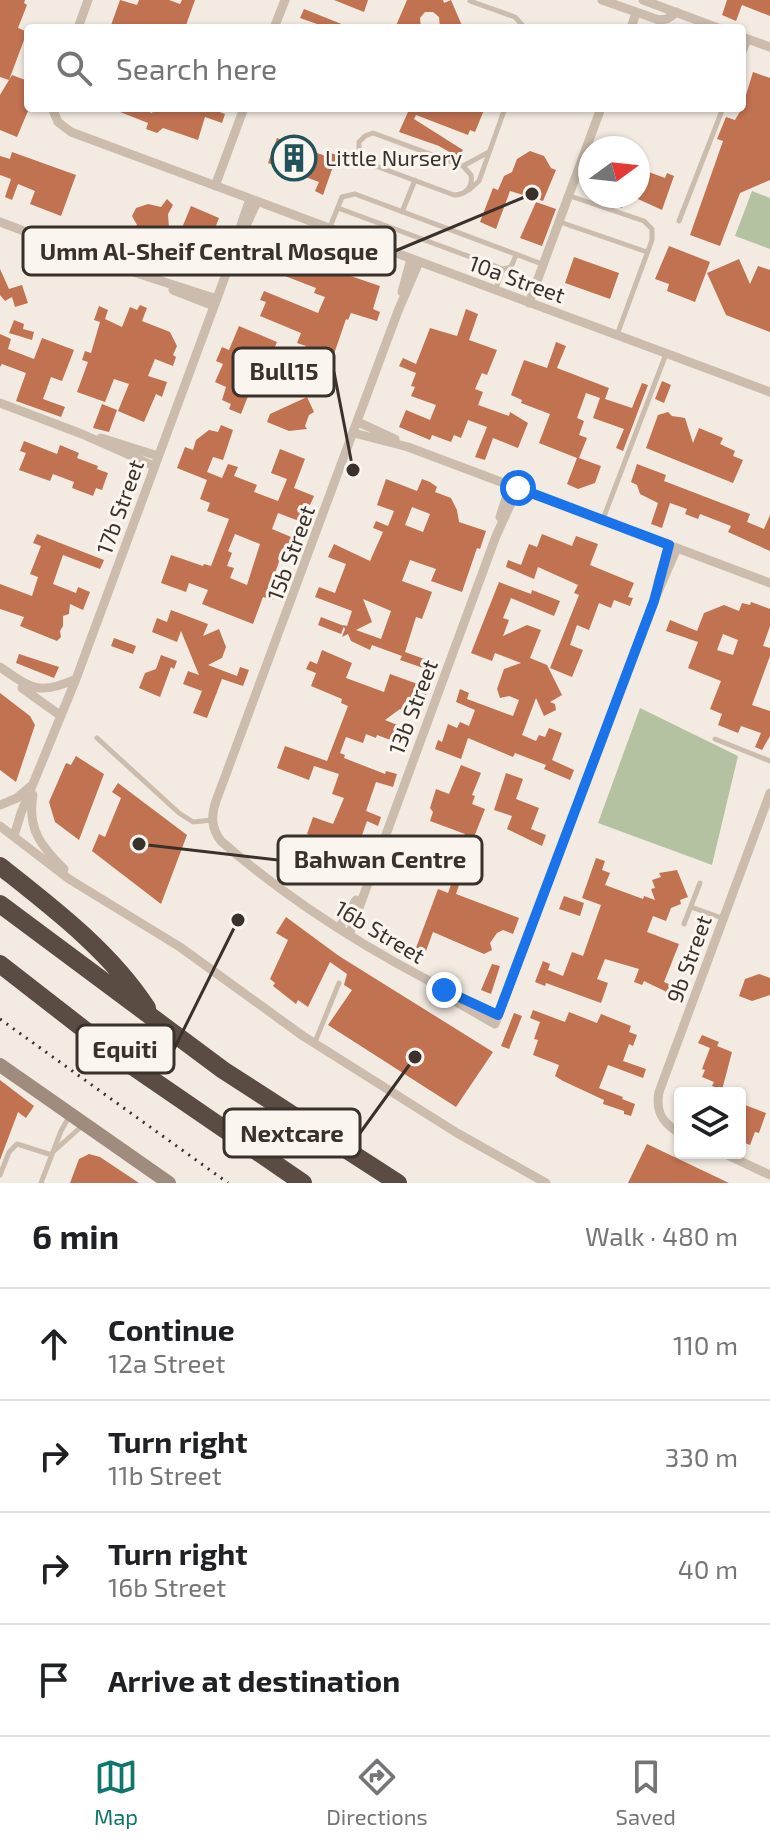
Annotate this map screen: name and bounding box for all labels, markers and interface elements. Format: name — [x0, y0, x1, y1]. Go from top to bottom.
search box — [24, 24, 746, 112]
icon: search — [52, 46, 96, 90]
text: Search here — [116, 50, 277, 86]
building icon: Little Nursery — [270, 134, 318, 182]
north arrow — [578, 136, 650, 208]
place label: Little Nursery — [325, 144, 462, 170]
callout: Umm Al-Sheif Central Mosque — [23, 227, 395, 275]
text: Umm Al-Sheif Central Mosque — [40, 236, 378, 265]
street label: 10a Street — [466, 249, 569, 307]
callout: Bull15 — [233, 348, 334, 396]
text: Bull15 — [250, 356, 318, 385]
street label: 17b Street — [90, 456, 148, 557]
route start — [500, 470, 536, 506]
street label: 15b Street — [261, 502, 319, 604]
street label: 13b Street — [382, 656, 442, 758]
callout: Bahwan Centre — [278, 836, 482, 884]
text: Bahwan Centre — [294, 844, 466, 873]
street label: 16b Street — [331, 894, 430, 968]
street label: 9b Street — [660, 911, 716, 1006]
route end — [426, 972, 462, 1008]
callout: Equiti — [77, 1025, 174, 1073]
text: Equiti — [92, 1034, 158, 1063]
map controls — [674, 1087, 746, 1159]
button: layers — [674, 1087, 746, 1159]
callout: Nextcare — [224, 1109, 360, 1157]
text: Nextcare — [240, 1118, 344, 1147]
text: 6 min — [32, 1215, 119, 1256]
text: Walk · 480 m — [585, 1220, 738, 1251]
text: Continue — [108, 1311, 235, 1347]
icon: ahead — [32, 1322, 76, 1366]
text: 110 m — [673, 1329, 738, 1360]
text: 12a Street — [108, 1347, 225, 1378]
text: Turn right — [108, 1423, 248, 1459]
icon: right — [32, 1434, 76, 1478]
text: 330 m — [665, 1441, 738, 1472]
text: 11b Street — [108, 1459, 222, 1490]
text: Turn right — [108, 1535, 248, 1571]
icon: right — [32, 1546, 76, 1590]
text: 40 m — [678, 1553, 738, 1584]
text: 16b Street — [108, 1571, 226, 1602]
icon: arrive — [32, 1658, 76, 1702]
text: Arrive at destination — [108, 1662, 400, 1698]
tab: Map — [94, 1755, 138, 1829]
tab: Directions — [326, 1755, 428, 1829]
tab: Saved — [616, 1755, 676, 1829]

